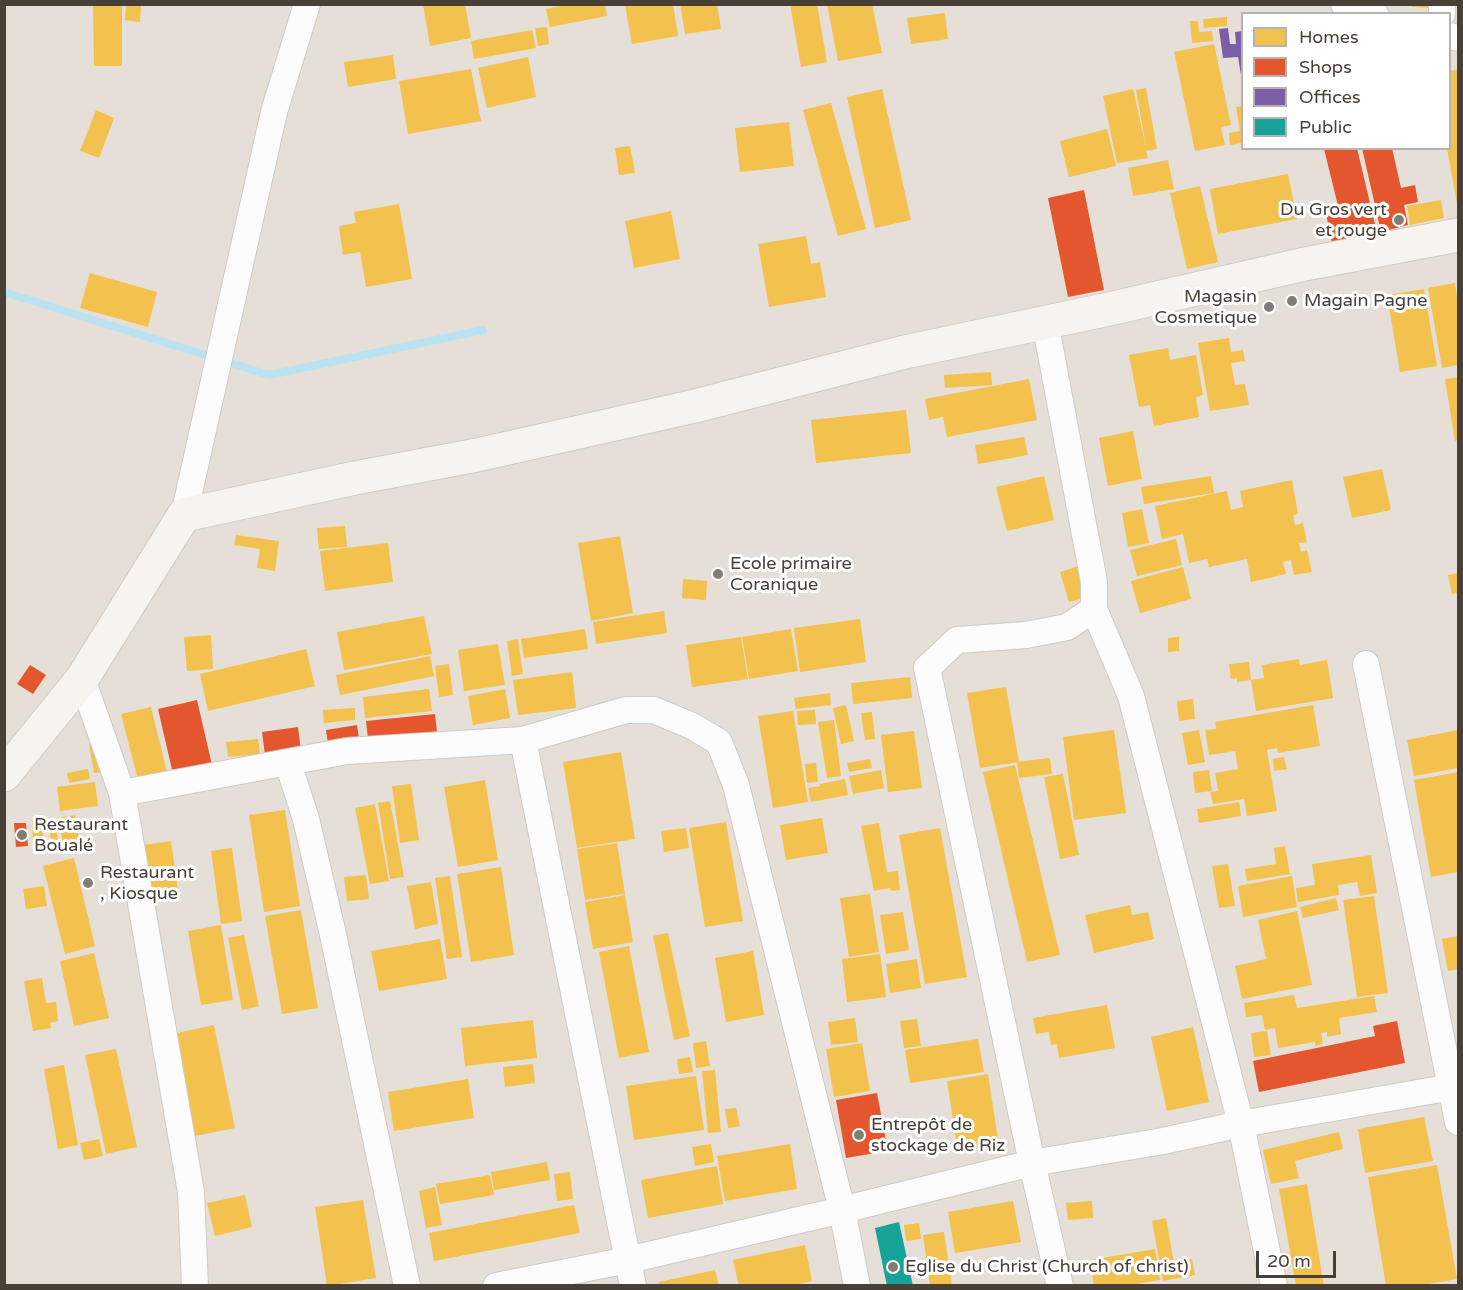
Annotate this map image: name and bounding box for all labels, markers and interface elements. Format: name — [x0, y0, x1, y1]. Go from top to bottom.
legend — [1241, 12, 1451, 150]
text: Homes — [1299, 26, 1359, 48]
text: Shops — [1299, 56, 1352, 78]
text: Offices — [1299, 86, 1361, 108]
text: Public — [1299, 116, 1352, 138]
place label: Du Gros vert et rouge — [1280, 199, 1387, 242]
marker: Du Gros vert et rouge — [1392, 213, 1406, 227]
place label: Magasin Cosmetique — [1155, 286, 1257, 328]
place label: Magain Pagne — [1304, 290, 1427, 312]
marker: Magain Pagne — [1285, 294, 1299, 308]
marker: Magasin Cosmetique — [1262, 300, 1276, 314]
place label: Ecole primaire Coranique — [730, 553, 852, 596]
marker: Ecole primaire Coranique — [711, 567, 725, 581]
place label: Restaurant Boualé — [34, 814, 128, 856]
marker: Restaurant Boualé — [15, 828, 29, 842]
place label: Restaurant , Kiosque — [100, 862, 194, 904]
marker: Restaurant , Kiosque — [81, 876, 95, 890]
place label: Entrepôt de stockage de Riz — [871, 1114, 1005, 1156]
marker: Entrepôt de stockage de Riz — [852, 1128, 866, 1142]
scale bar — [1259, 1239, 1338, 1277]
text: 20 m — [1267, 1250, 1311, 1272]
place label: Eglise du Christ (Church of christ) — [905, 1256, 1189, 1278]
marker: Eglise du Christ (Church of christ) — [886, 1260, 900, 1274]

